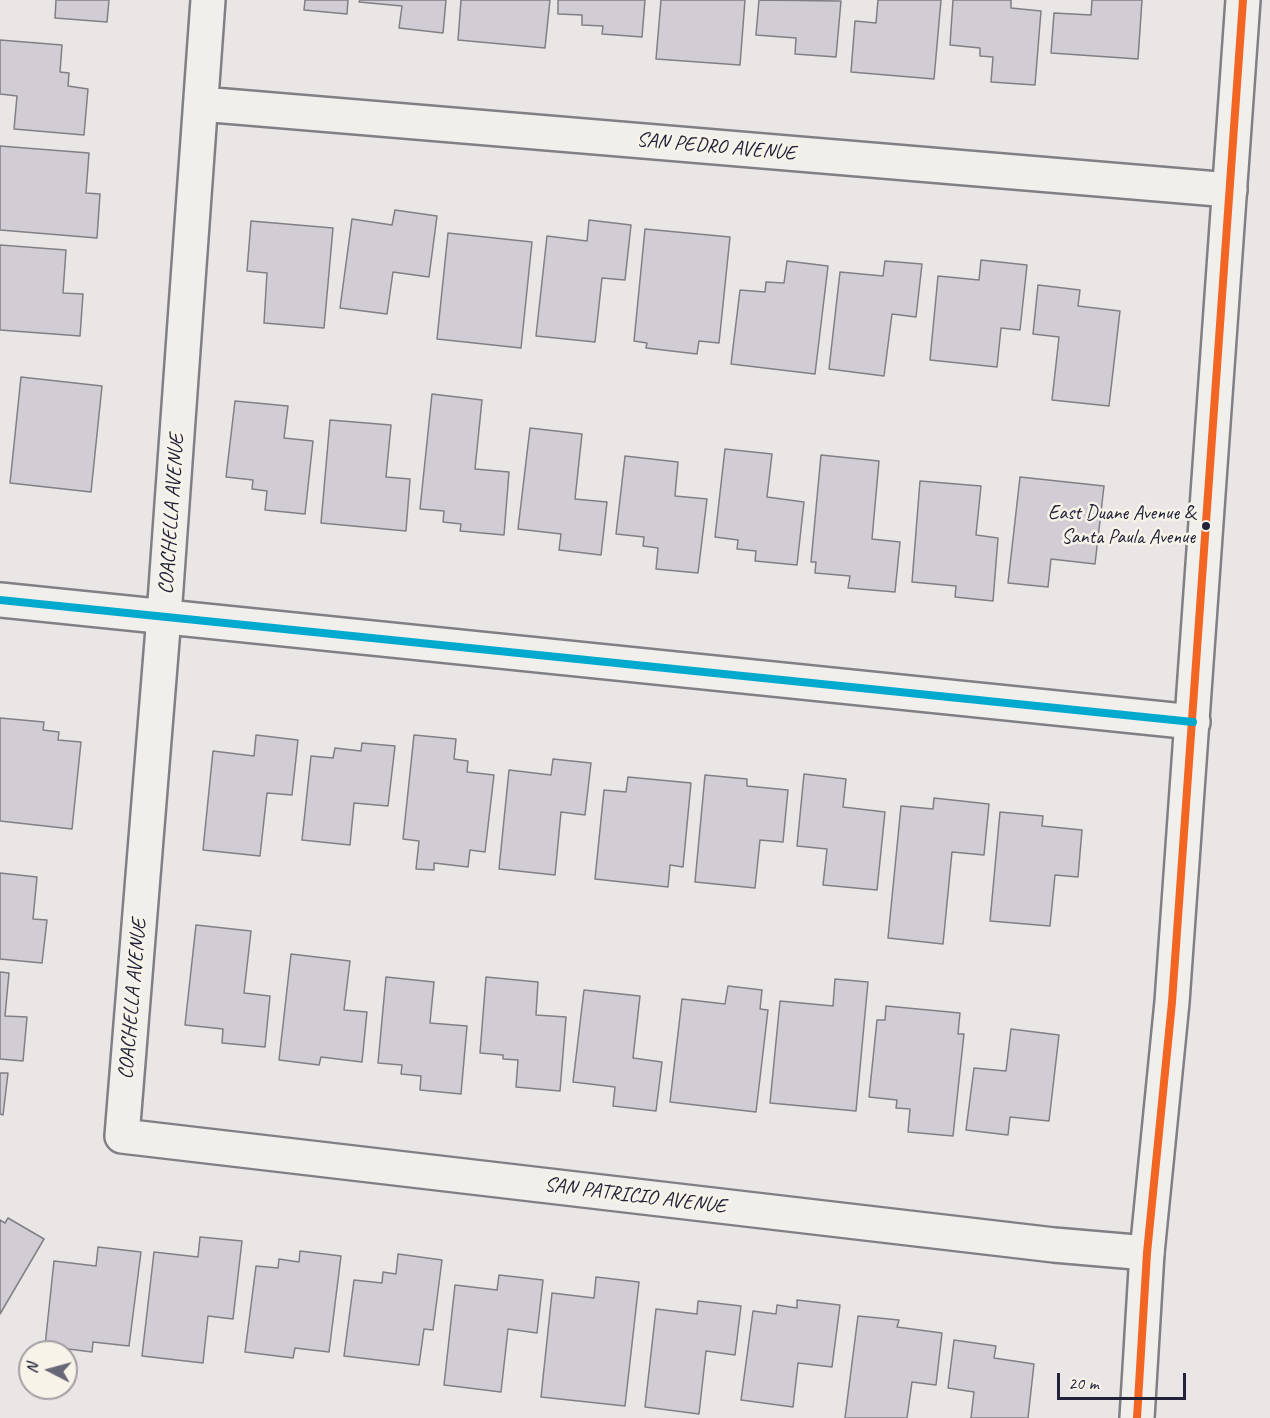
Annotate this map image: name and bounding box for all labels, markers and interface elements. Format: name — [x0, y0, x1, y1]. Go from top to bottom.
street label: SAN PEDRO AVENUE — [635, 127, 797, 167]
street label: COACHELLA AVENUE — [154, 433, 190, 595]
place label: East Duane Avenue & Santa Paula Avenue — [1048, 502, 1195, 549]
marker: East Duane Avenue & Santa Paula Avenue — [1200, 520, 1212, 532]
street label: COACHELLA AVENUE — [113, 918, 153, 1080]
street label: SAN PATRICIO AVENUE — [543, 1172, 727, 1220]
north arrow — [18, 1340, 78, 1400]
scale bar — [1060, 1361, 1189, 1399]
text: N — [22, 1362, 43, 1374]
text: 20 m — [1068, 1372, 1099, 1394]

